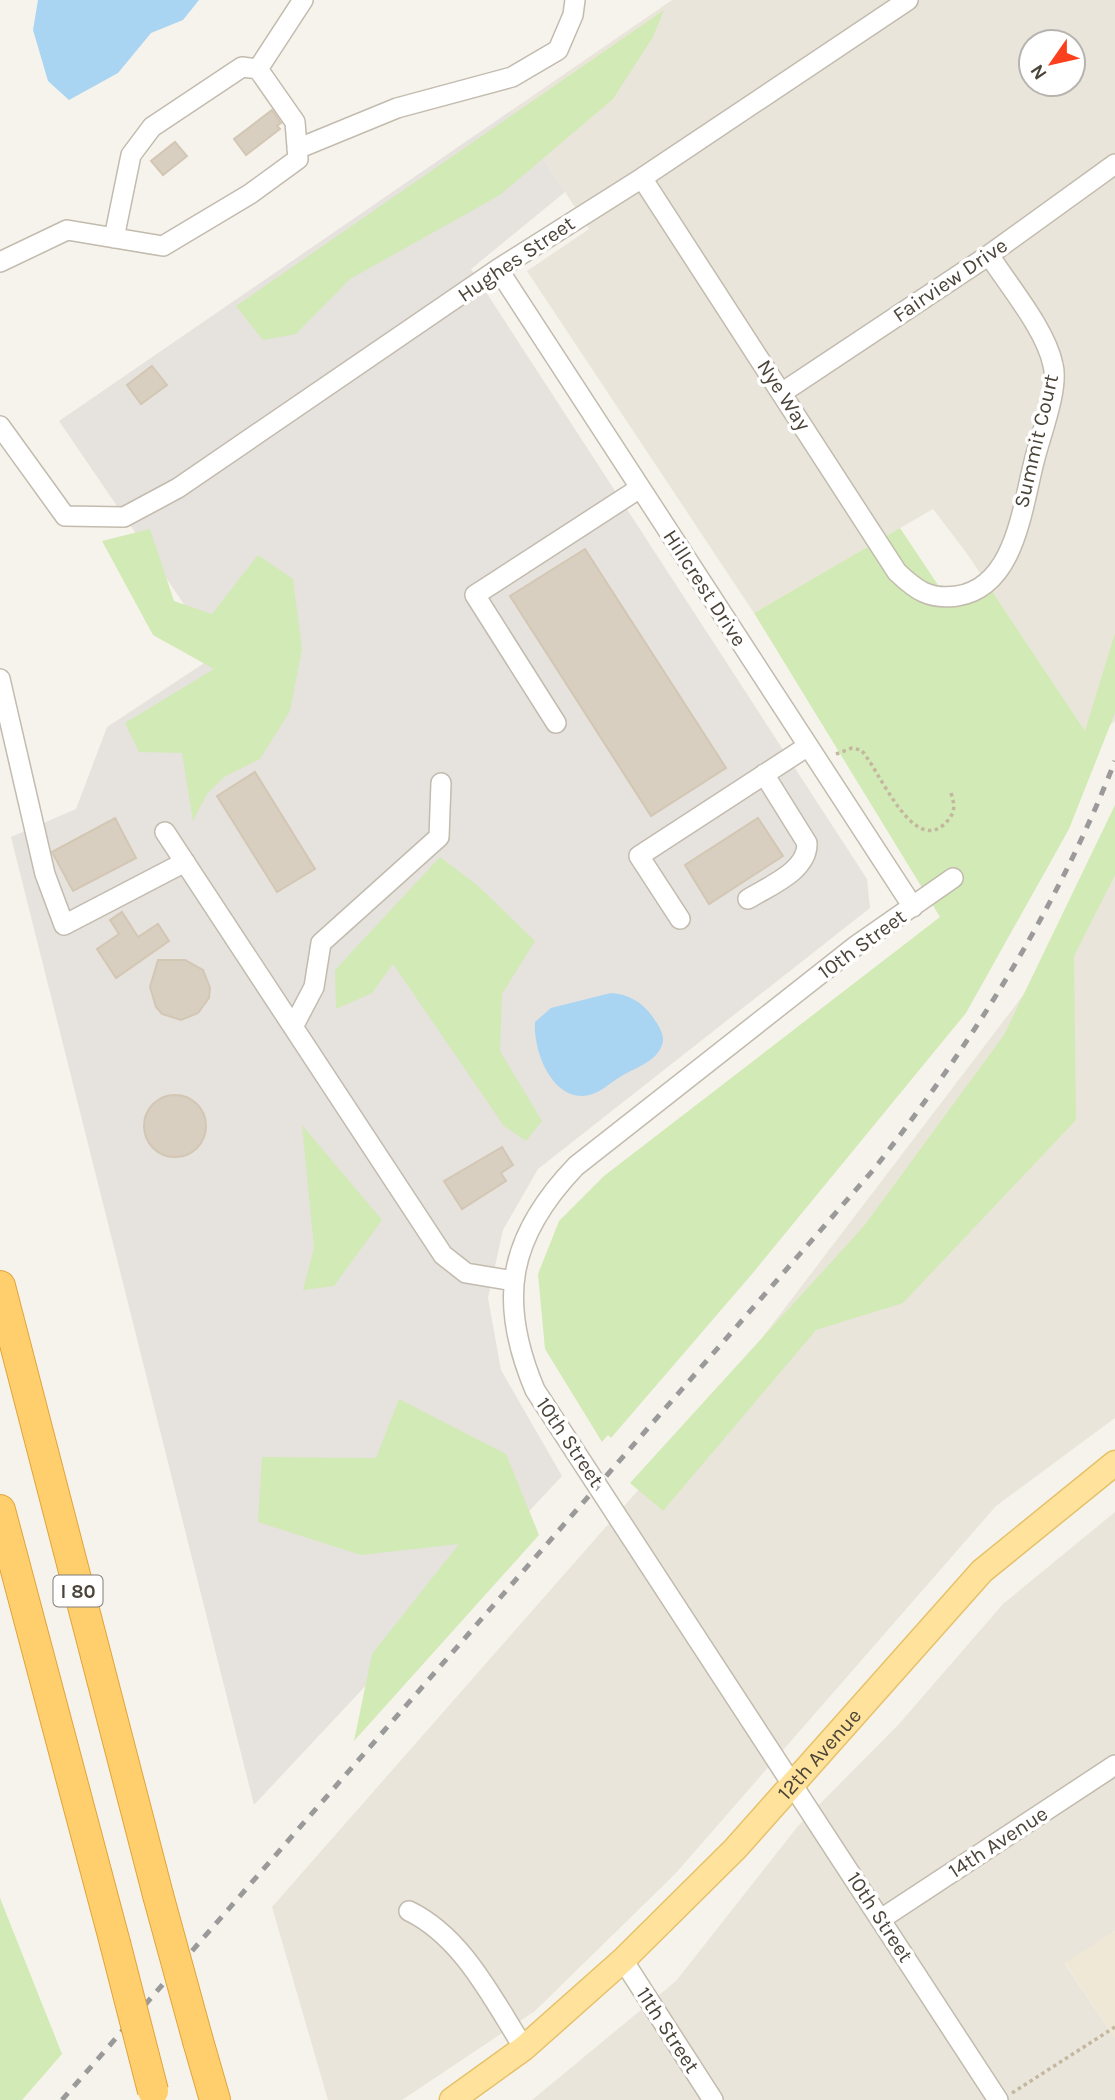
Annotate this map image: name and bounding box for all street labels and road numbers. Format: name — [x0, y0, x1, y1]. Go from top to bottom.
street label: Hughes Street — [453, 211, 579, 307]
street label: Fairview Drive — [888, 233, 1012, 327]
street label: Nye Way — [752, 355, 816, 435]
street label: Summit Court — [1009, 372, 1063, 510]
street label: Hillcrest Drive — [658, 525, 752, 651]
street label: 10th Street — [813, 904, 911, 984]
street label: 10th Street — [531, 1393, 609, 1491]
road number: I 80 — [54, 1576, 102, 1606]
street label: 12th Avenue — [773, 1703, 866, 1805]
street label: 14th Avenue — [944, 1801, 1052, 1883]
street label: 10th Street — [842, 1867, 918, 1967]
street label: 11th Street — [631, 1983, 705, 2077]

